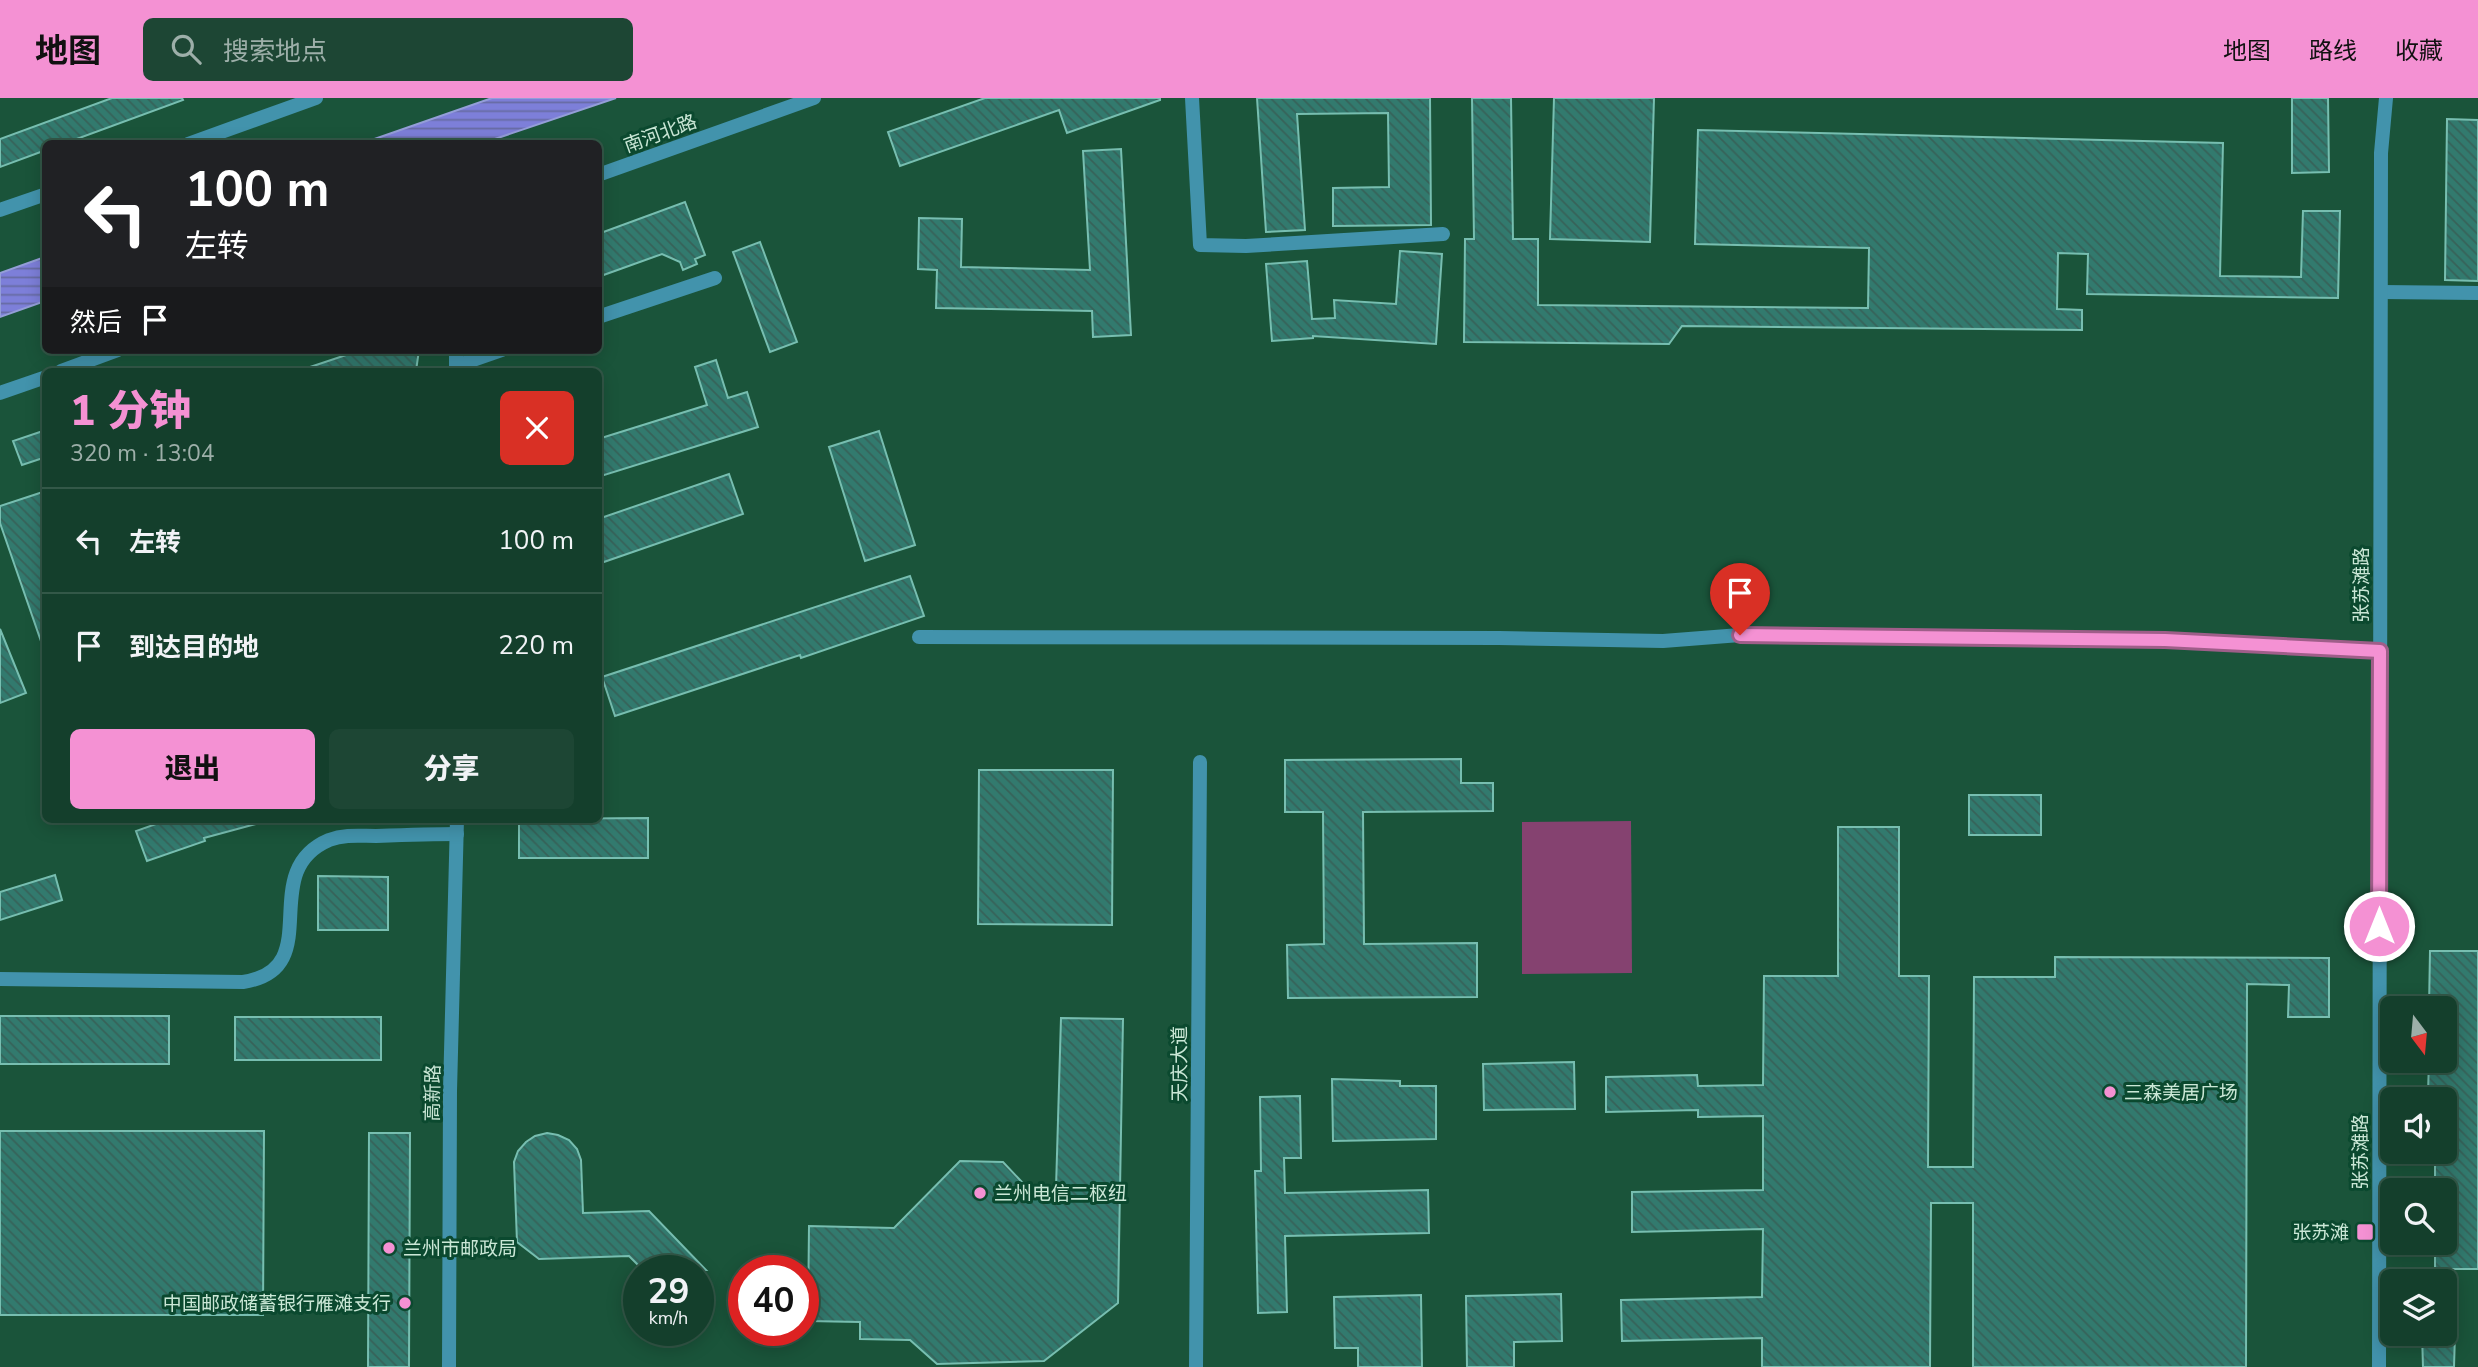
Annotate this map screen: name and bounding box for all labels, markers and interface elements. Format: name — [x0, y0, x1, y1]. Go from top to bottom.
search box — [143, 18, 633, 81]
text: 地图 — [35, 29, 101, 74]
icon: search — [167, 30, 205, 68]
text: 搜索地点 — [223, 34, 327, 69]
text: 地图 — [2223, 35, 2271, 67]
text: 路线 — [2309, 35, 2357, 67]
text: 收藏 — [2395, 35, 2443, 67]
street label: 南河北路 — [620, 109, 701, 159]
text: 100 m — [185, 156, 329, 223]
icon: left — [70, 168, 161, 259]
text: 左转 — [185, 225, 249, 268]
icon: arrive — [136, 301, 174, 339]
text: 然后 — [70, 305, 122, 340]
text: 1 分钟 — [70, 383, 191, 440]
button: close — [500, 391, 574, 465]
text: 320 m · 13:04 — [70, 438, 215, 469]
icon: left — [70, 522, 108, 560]
text: 100 m — [498, 523, 574, 558]
text: 左转 — [129, 525, 181, 560]
street label: 张苏滩路 — [2349, 547, 2375, 623]
pin — [1710, 563, 1770, 635]
icon: arrive — [1721, 574, 1759, 612]
icon: arrive — [70, 627, 108, 665]
text: 220 m — [498, 628, 574, 663]
text: 到达目的地 — [129, 630, 259, 665]
button: 退出 — [70, 729, 315, 809]
button: 分享 — [329, 729, 574, 809]
position arrow — [2342, 889, 2416, 963]
north arrow — [2380, 996, 2457, 1073]
map controls — [2380, 996, 2457, 1346]
street label: 天庆大道 — [1167, 1026, 1193, 1102]
street label: 高新路 — [420, 1064, 446, 1122]
place label: 三森美居广场 — [2124, 1080, 2238, 1106]
marker: 三森美居广场 — [2102, 1084, 2118, 1100]
button: sound — [2380, 1087, 2457, 1164]
street label: 张苏滩路 — [2348, 1114, 2374, 1190]
button: search — [2380, 1178, 2457, 1255]
place label: 兰州电信二枢纽 — [994, 1181, 1127, 1207]
marker: 兰州电信二枢纽 — [972, 1185, 988, 1201]
place label: 张苏滩 — [2292, 1220, 2349, 1246]
marker: 张苏滩 — [2355, 1222, 2375, 1242]
place label: 兰州市邮政局 — [403, 1236, 517, 1262]
marker: 兰州市邮政局 — [381, 1240, 397, 1256]
speed limit sign: 40 — [728, 1255, 819, 1346]
text: 29 — [647, 1268, 690, 1315]
button: layers — [2380, 1269, 2457, 1346]
place label: 中国邮政储蓄银行雁滩支行 — [163, 1291, 391, 1317]
marker: 中国邮政储蓄银行雁滩支行 — [397, 1295, 413, 1311]
text: km/h — [649, 1306, 688, 1330]

